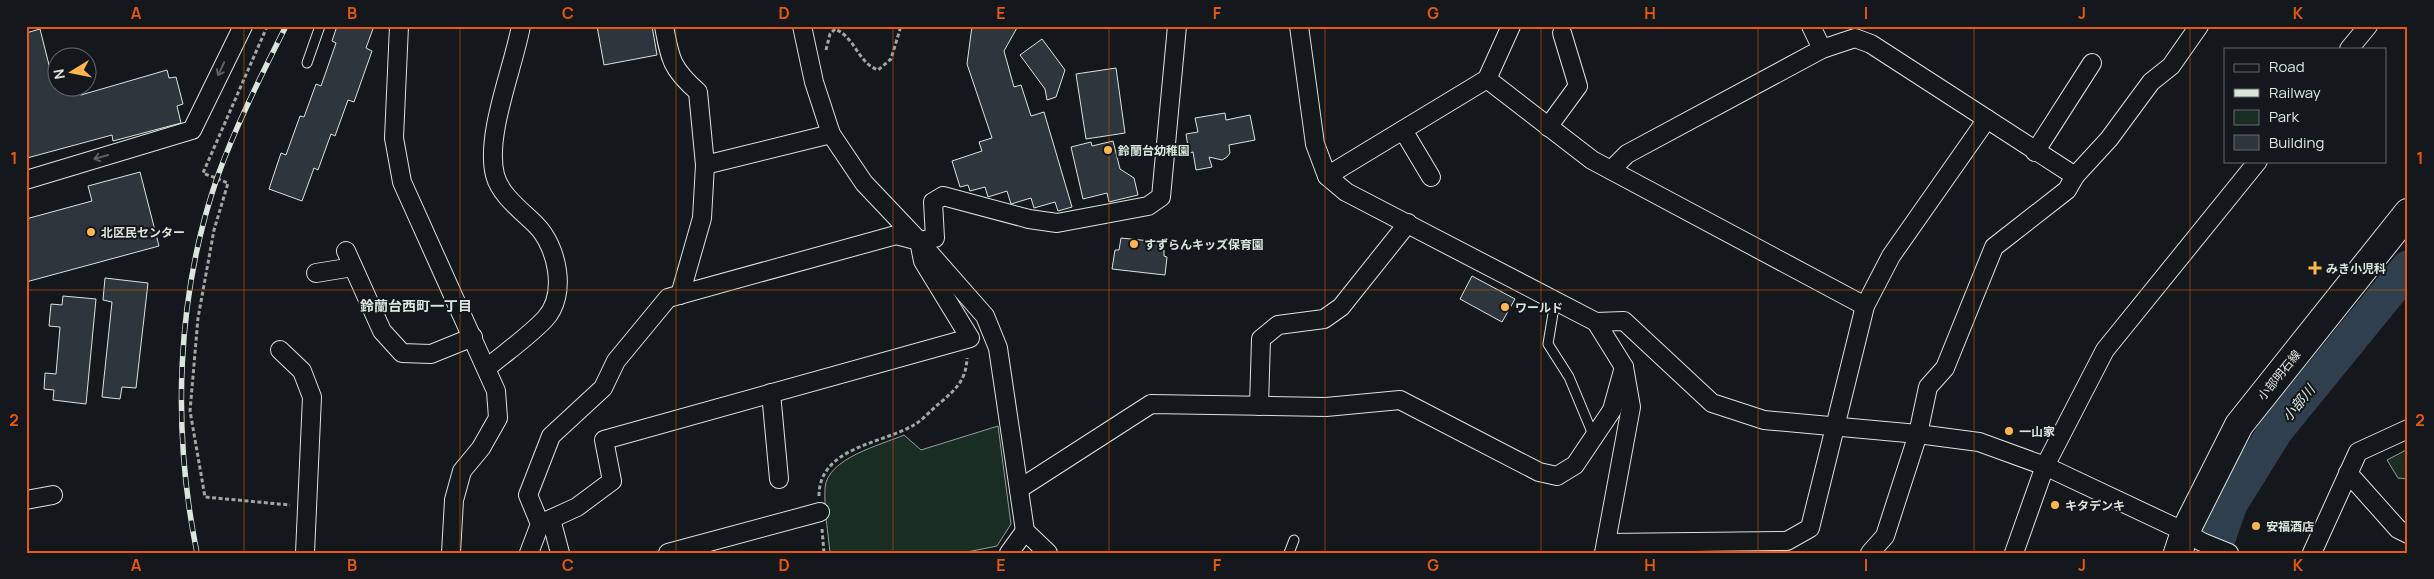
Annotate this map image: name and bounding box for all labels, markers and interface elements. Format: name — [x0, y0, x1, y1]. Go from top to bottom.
text: A — [131, 2, 142, 24]
text: B — [347, 2, 357, 24]
text: C — [562, 2, 574, 24]
text: D — [778, 2, 790, 24]
text: E — [996, 2, 1006, 24]
text: F — [1213, 2, 1222, 24]
text: G — [1427, 2, 1439, 24]
text: H — [1644, 2, 1656, 24]
text: I — [1864, 2, 1868, 24]
text: J — [2078, 2, 2086, 24]
text: K — [2293, 2, 2304, 24]
north arrow — [48, 48, 98, 98]
legend — [2224, 48, 2386, 162]
text: Road — [2269, 56, 2305, 77]
one-way arrow — [215, 61, 225, 76]
text: N — [48, 68, 69, 81]
text: Railway — [2269, 82, 2321, 103]
text: Park — [2269, 106, 2299, 127]
text: Building — [2269, 132, 2324, 153]
place label: 鈴蘭台幼稚園 — [1117, 142, 1190, 159]
marker: 鈴蘭台幼稚園 — [1102, 144, 1114, 156]
text: 1 — [10, 147, 18, 169]
text: 1 — [2416, 147, 2424, 169]
one-way arrow — [93, 153, 109, 163]
place label: 北区民センター — [101, 224, 185, 241]
marker: 北区民センター — [85, 226, 97, 238]
place label: すずらんキッズ保育園 — [1144, 236, 1264, 253]
marker: すずらんキッズ保育園 — [1128, 238, 1140, 250]
place label: みき小児科 — [2326, 260, 2386, 277]
marker: みき小児科 — [2308, 261, 2322, 275]
district label: 鈴蘭台西町一丁目 — [360, 296, 472, 315]
place label: ワールド — [1515, 299, 1563, 316]
marker: ワールド — [1499, 301, 1511, 313]
street label: 小部明石線 — [2254, 346, 2304, 404]
water label: 小部川 — [2277, 379, 2320, 425]
text: 2 — [9, 409, 19, 431]
text: 2 — [2415, 409, 2425, 431]
place label: 一山家 — [2019, 423, 2055, 440]
marker: 一山家 — [2003, 425, 2015, 437]
place label: キタデンキ — [2065, 497, 2125, 514]
marker: キタデンキ — [2049, 499, 2061, 511]
place label: 安福酒店 — [2266, 518, 2314, 535]
marker: 安福酒店 — [2250, 520, 2262, 532]
text: A — [131, 554, 142, 576]
text: B — [347, 554, 357, 576]
text: C — [562, 554, 574, 576]
text: D — [778, 554, 790, 576]
text: E — [996, 554, 1006, 576]
text: F — [1213, 554, 1222, 576]
text: G — [1427, 554, 1439, 576]
text: H — [1644, 554, 1656, 576]
text: I — [1864, 554, 1868, 576]
text: J — [2078, 554, 2086, 576]
text: K — [2293, 554, 2304, 576]

